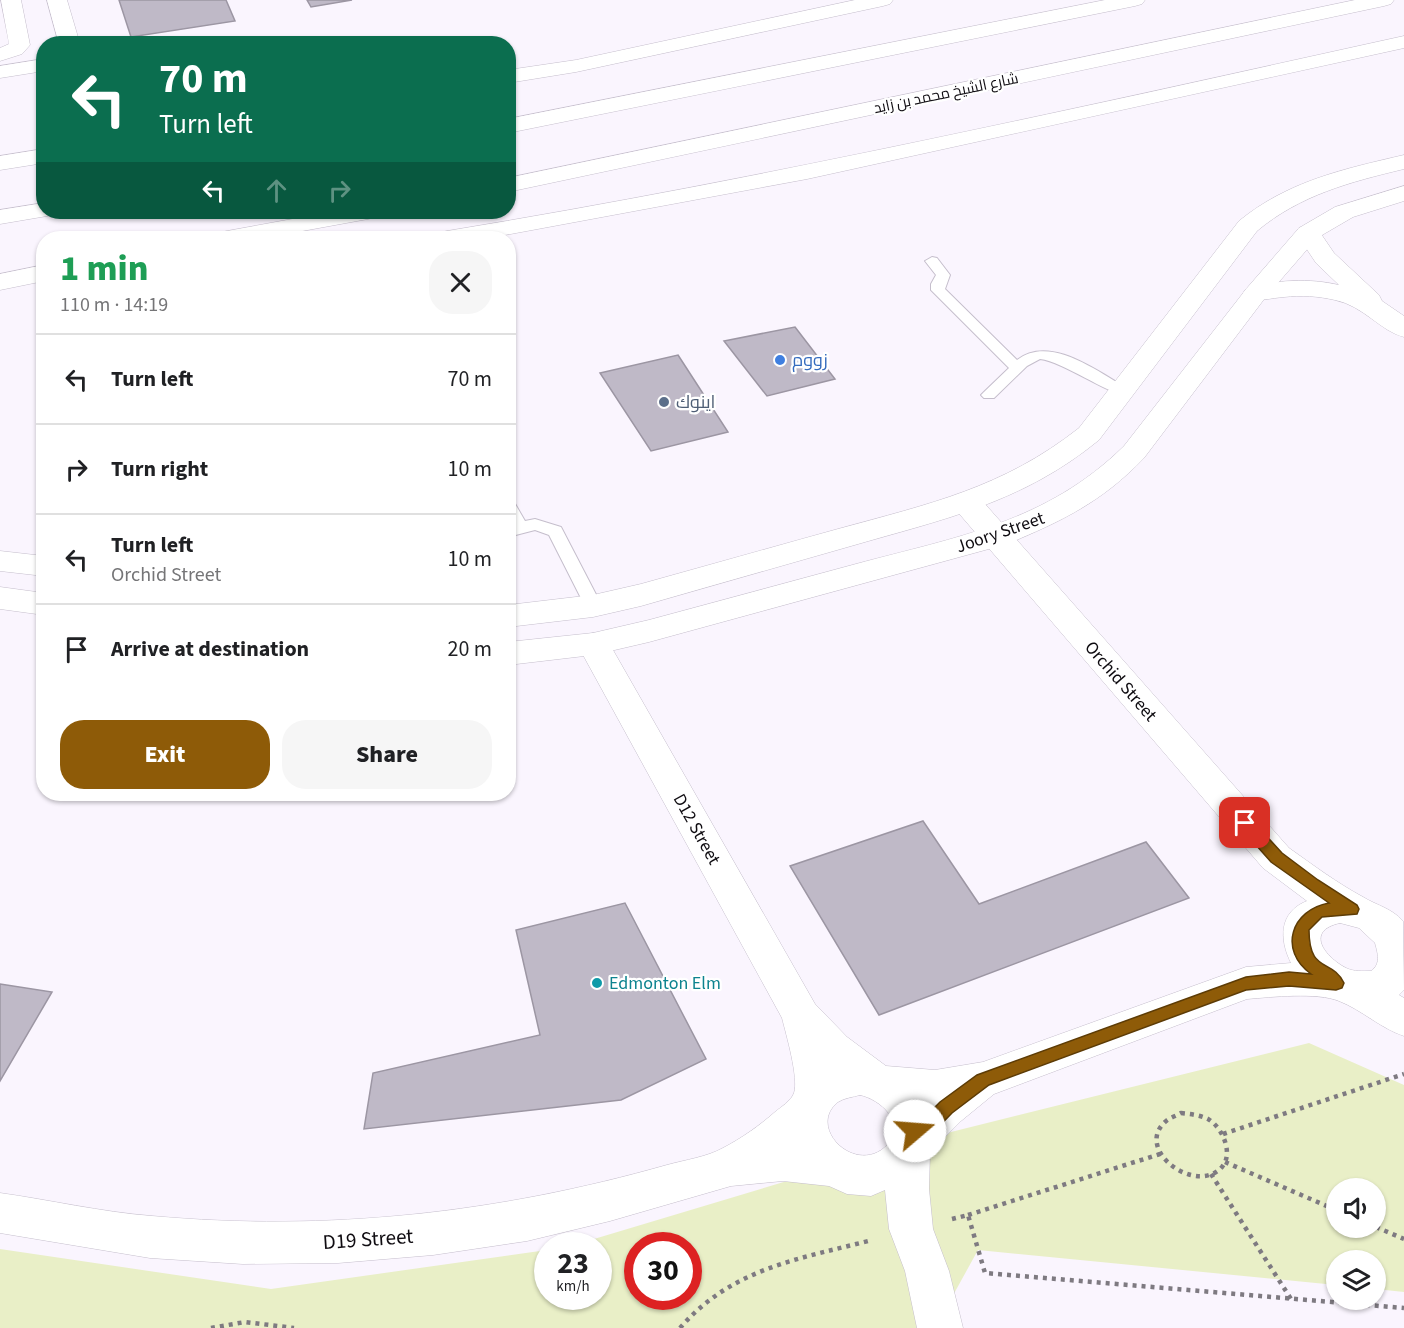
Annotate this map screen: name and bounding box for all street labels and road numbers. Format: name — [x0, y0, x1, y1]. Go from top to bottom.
street label: شارع الشيخ محمد بن زايد — [872, 68, 1020, 119]
street label: Joory Street — [953, 506, 1048, 559]
street label: Orchid Street — [1079, 636, 1163, 727]
street label: D12 Street — [667, 789, 726, 869]
street label: D19 Street — [322, 1221, 414, 1257]

